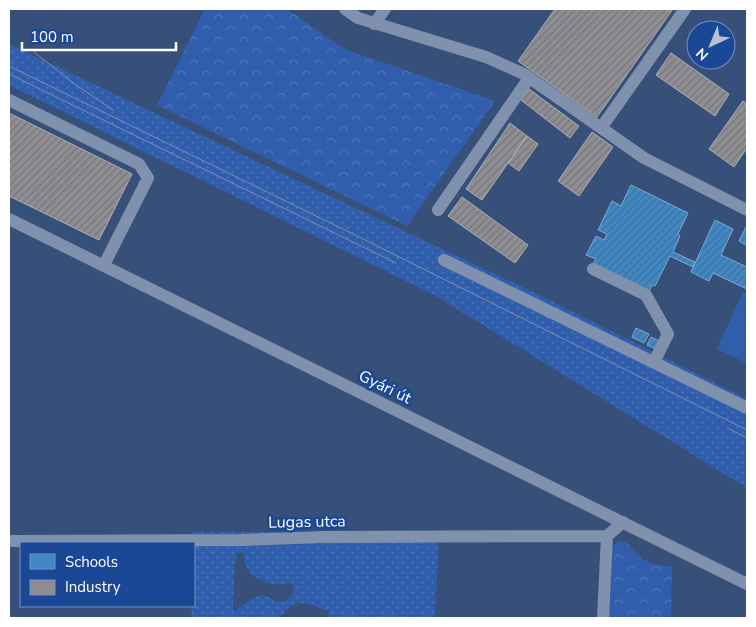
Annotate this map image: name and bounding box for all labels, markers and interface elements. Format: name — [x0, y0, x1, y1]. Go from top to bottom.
scale bar — [22, 20, 176, 52]
north arrow — [686, 20, 736, 70]
text: 100 m — [30, 27, 74, 47]
text: N — [692, 44, 713, 64]
street label: Gyári út — [355, 365, 415, 409]
street label: Lugas utca — [268, 510, 346, 534]
legend — [20, 542, 195, 607]
text: Schools — [65, 552, 118, 572]
text: Industry — [65, 577, 121, 597]

